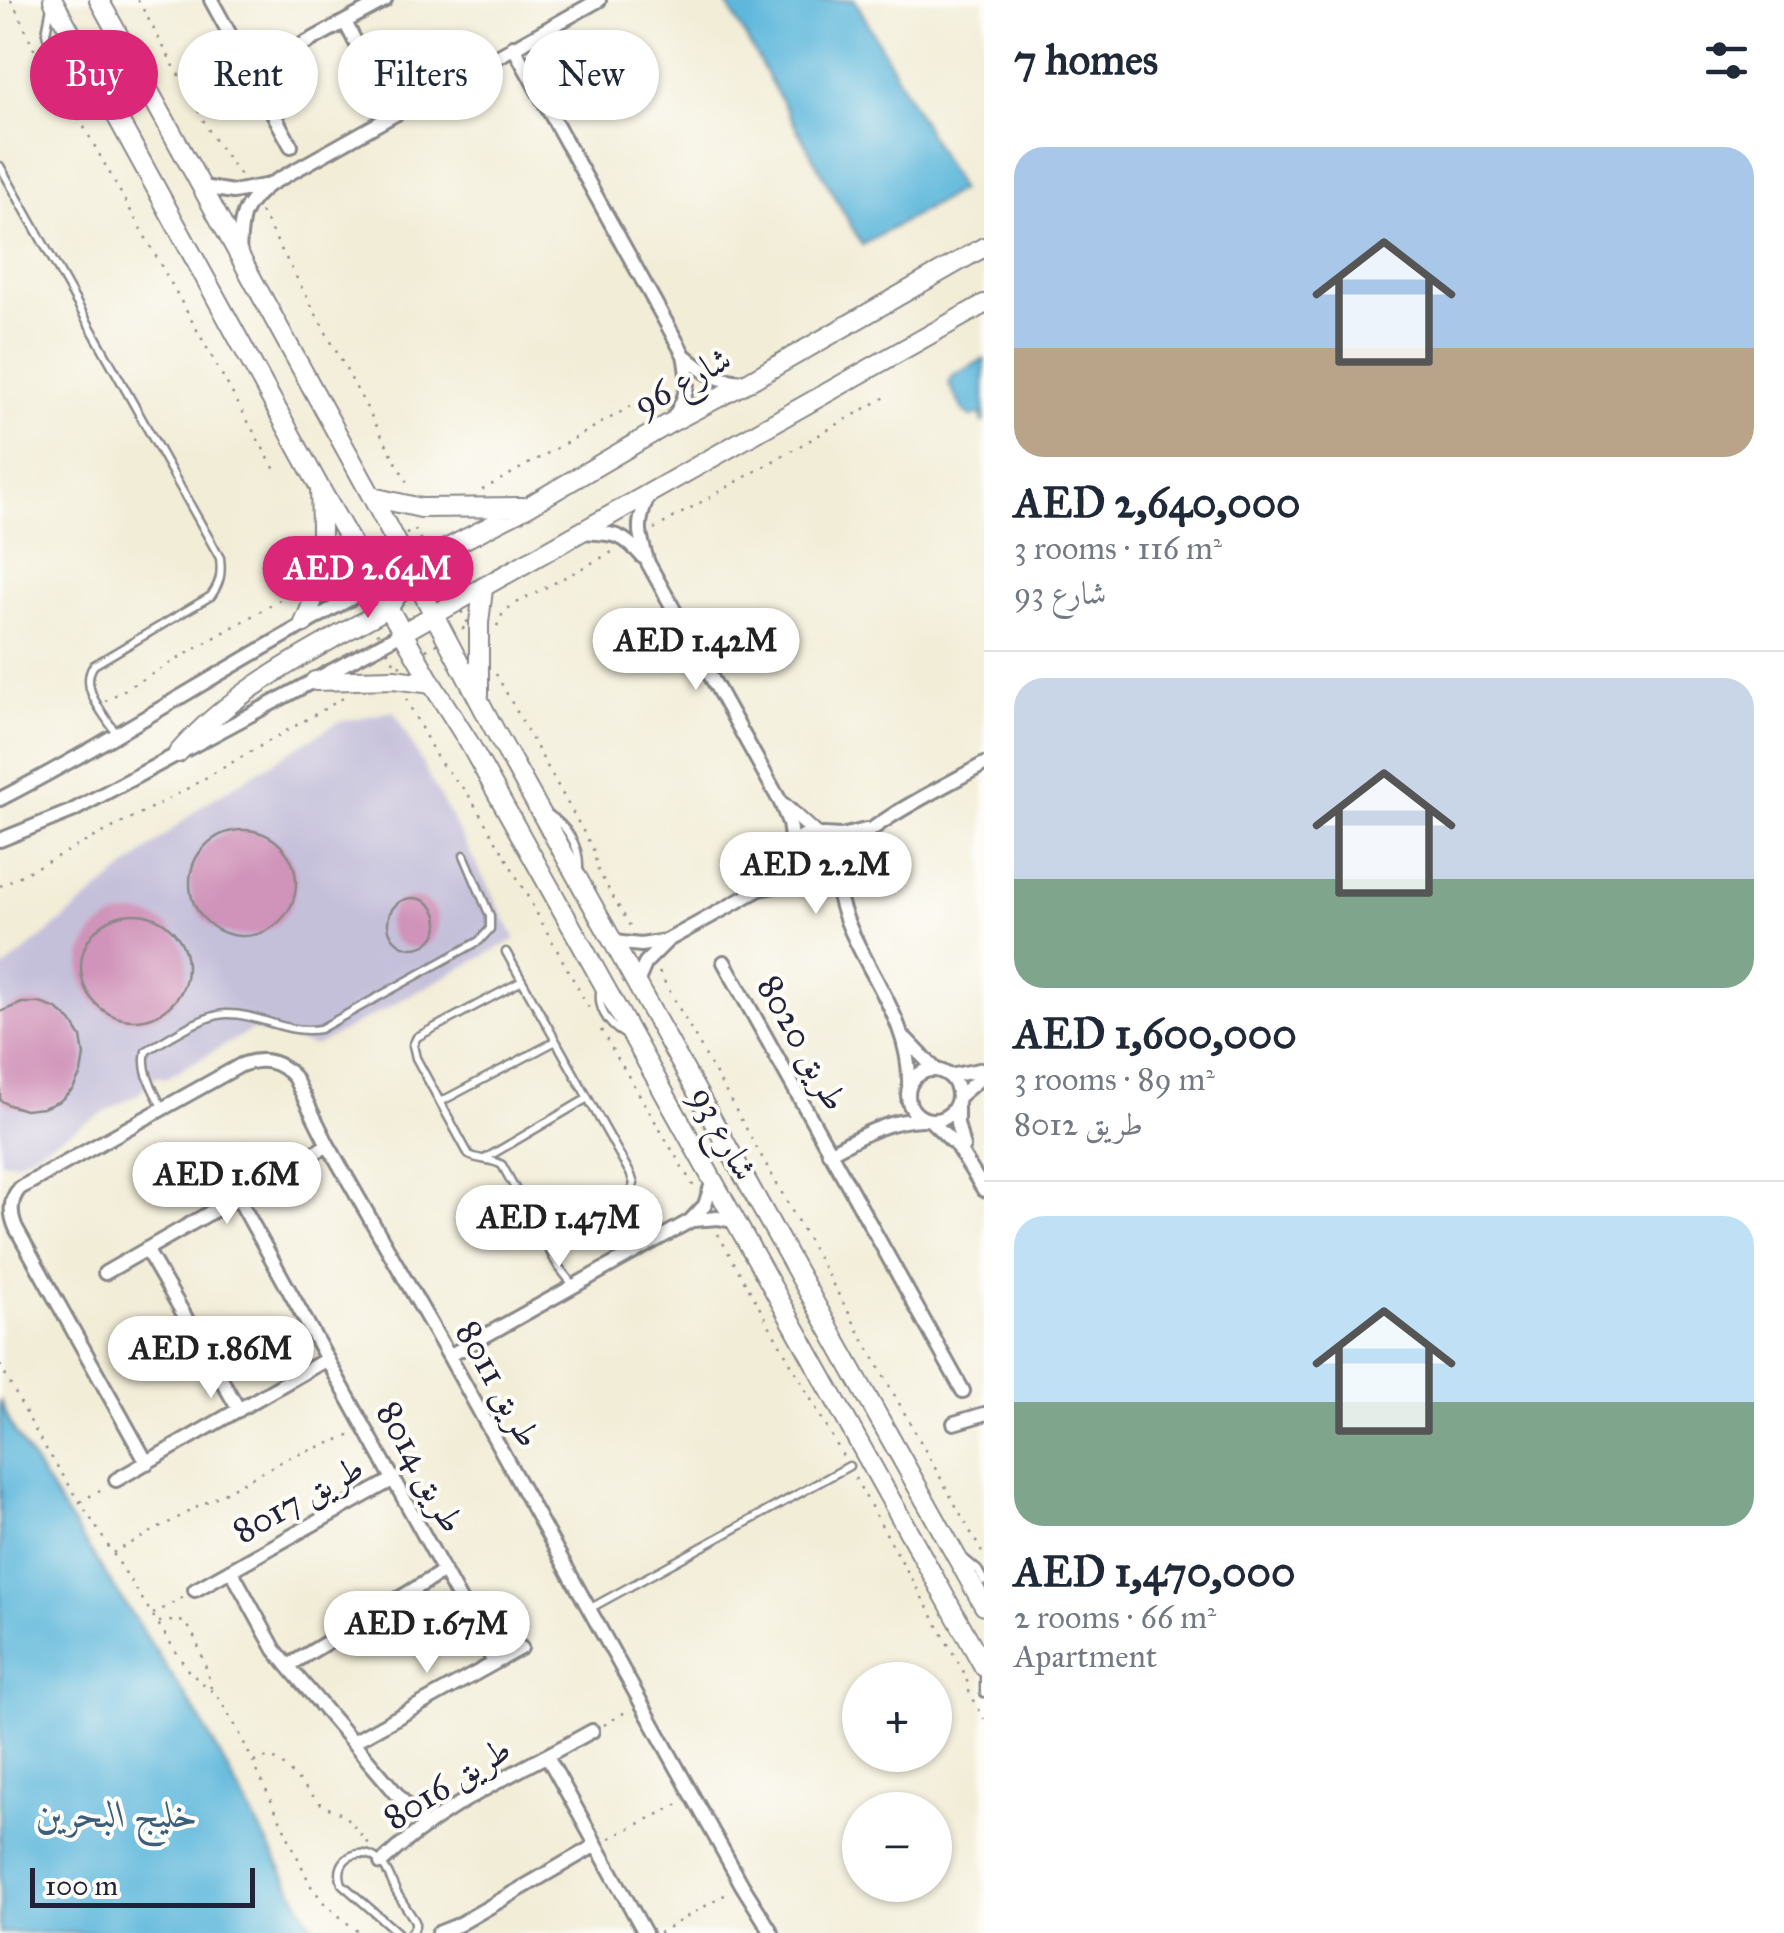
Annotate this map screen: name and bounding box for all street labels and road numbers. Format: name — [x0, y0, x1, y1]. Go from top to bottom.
street label: شارع 96 — [626, 337, 742, 432]
street label: طريق 8020 — [748, 968, 857, 1118]
street label: شارع 93 — [674, 1079, 767, 1191]
street label: طريق 8011 — [446, 1314, 551, 1455]
street label: طريق 8014 — [367, 1394, 474, 1540]
street label: طريق 8017 — [225, 1446, 371, 1553]
street label: طريق 8016 — [376, 1728, 519, 1839]

